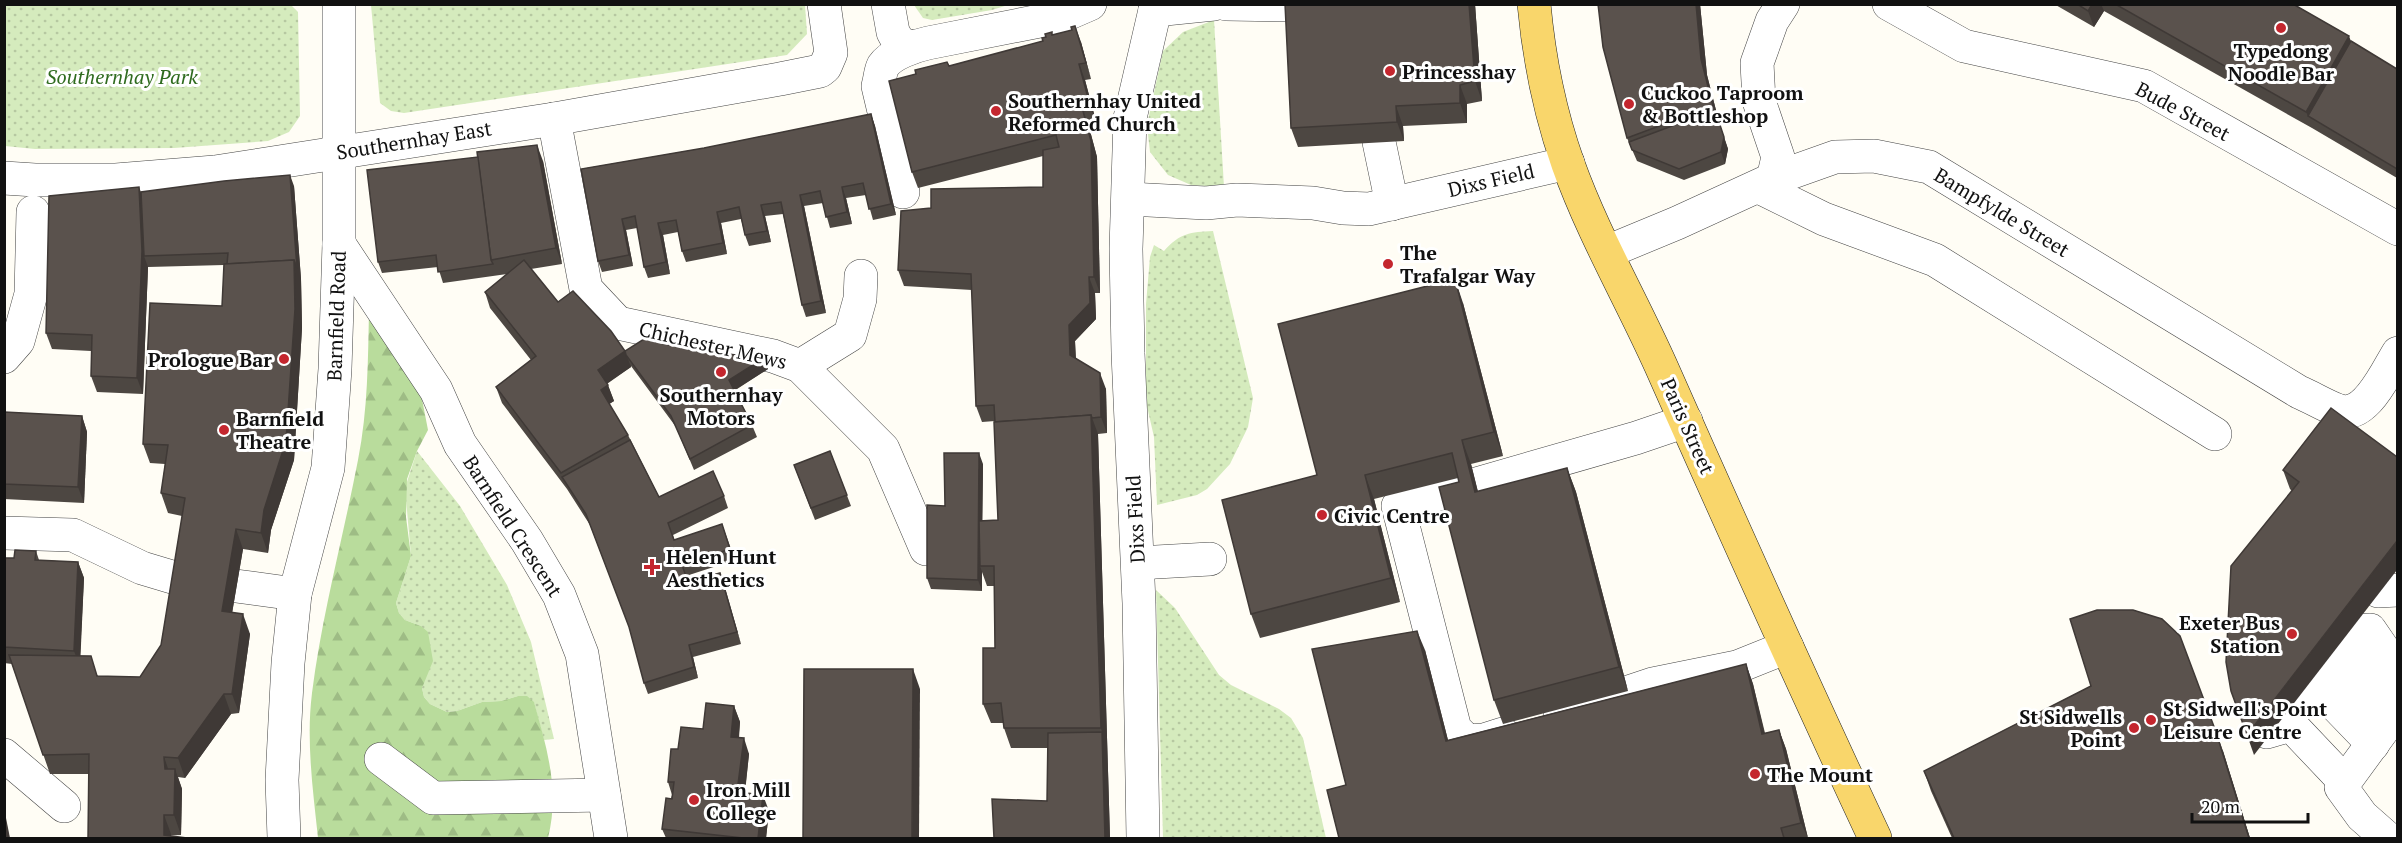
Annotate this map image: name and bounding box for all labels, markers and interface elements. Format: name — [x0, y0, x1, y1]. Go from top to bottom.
marker: Typedong Noodle Bar — [2274, 21, 2288, 35]
place label: Typedong Noodle Bar — [2228, 37, 2335, 87]
place label: Princesshay — [1402, 58, 1516, 85]
park label: Southernhay Park — [46, 63, 198, 90]
marker: Princesshay — [1383, 64, 1397, 78]
street label: Bude Street — [2131, 75, 2235, 147]
place label: Cuckoo Taproom & Bottleshop — [1641, 79, 1804, 129]
place label: Southernhay United Reformed Church — [1008, 87, 1201, 137]
marker: Cuckoo Taproom & Bottleshop — [1622, 97, 1636, 111]
marker: Southernhay United Reformed Church — [989, 104, 1003, 118]
street label: Southernhay East — [335, 114, 494, 166]
street label: Dixs Field — [1445, 157, 1537, 203]
street label: Bampfylde Street — [1929, 161, 2075, 263]
place label: The Trafalgar Way — [1400, 239, 1535, 289]
street label: Barnfield Road — [320, 250, 352, 382]
marker: The Trafalgar Way — [1381, 257, 1395, 271]
street label: Chichester Mews — [636, 315, 790, 375]
place label: Prologue Bar — [148, 346, 272, 373]
marker: Prologue Bar — [277, 352, 291, 366]
marker: Southernhay Motors — [714, 365, 728, 379]
street label: Paris Street — [1655, 374, 1721, 479]
place label: Southernhay Motors — [660, 381, 783, 431]
place label: Barnfield Theatre — [236, 405, 324, 455]
marker: Barnfield Theatre — [217, 423, 231, 437]
street label: Barnfield Crescent — [457, 450, 569, 602]
street label: Dixs Field — [1119, 474, 1151, 564]
place label: Civic Centre — [1334, 502, 1450, 529]
marker: Civic Centre — [1315, 508, 1329, 522]
place label: Helen Hunt Aesthetics — [666, 543, 776, 593]
marker: Helen Hunt Aesthetics — [643, 558, 661, 576]
place label: Exeter Bus Station — [2179, 609, 2280, 659]
marker: Exeter Bus Station — [2285, 627, 2299, 641]
place label: St Sidwell's Point Leisure Centre — [2163, 695, 2327, 745]
place label: St Sidwells Point — [2019, 703, 2122, 753]
marker: St Sidwell's Point Leisure Centre — [2144, 713, 2158, 727]
marker: St Sidwells Point — [2127, 721, 2141, 735]
place label: The Mount — [1767, 761, 1873, 788]
marker: The Mount — [1748, 767, 1762, 781]
place label: Iron Mill College — [706, 776, 791, 826]
scale bar — [2192, 786, 2308, 824]
marker: Iron Mill College — [687, 793, 701, 807]
text: 20 m — [2201, 794, 2241, 818]

